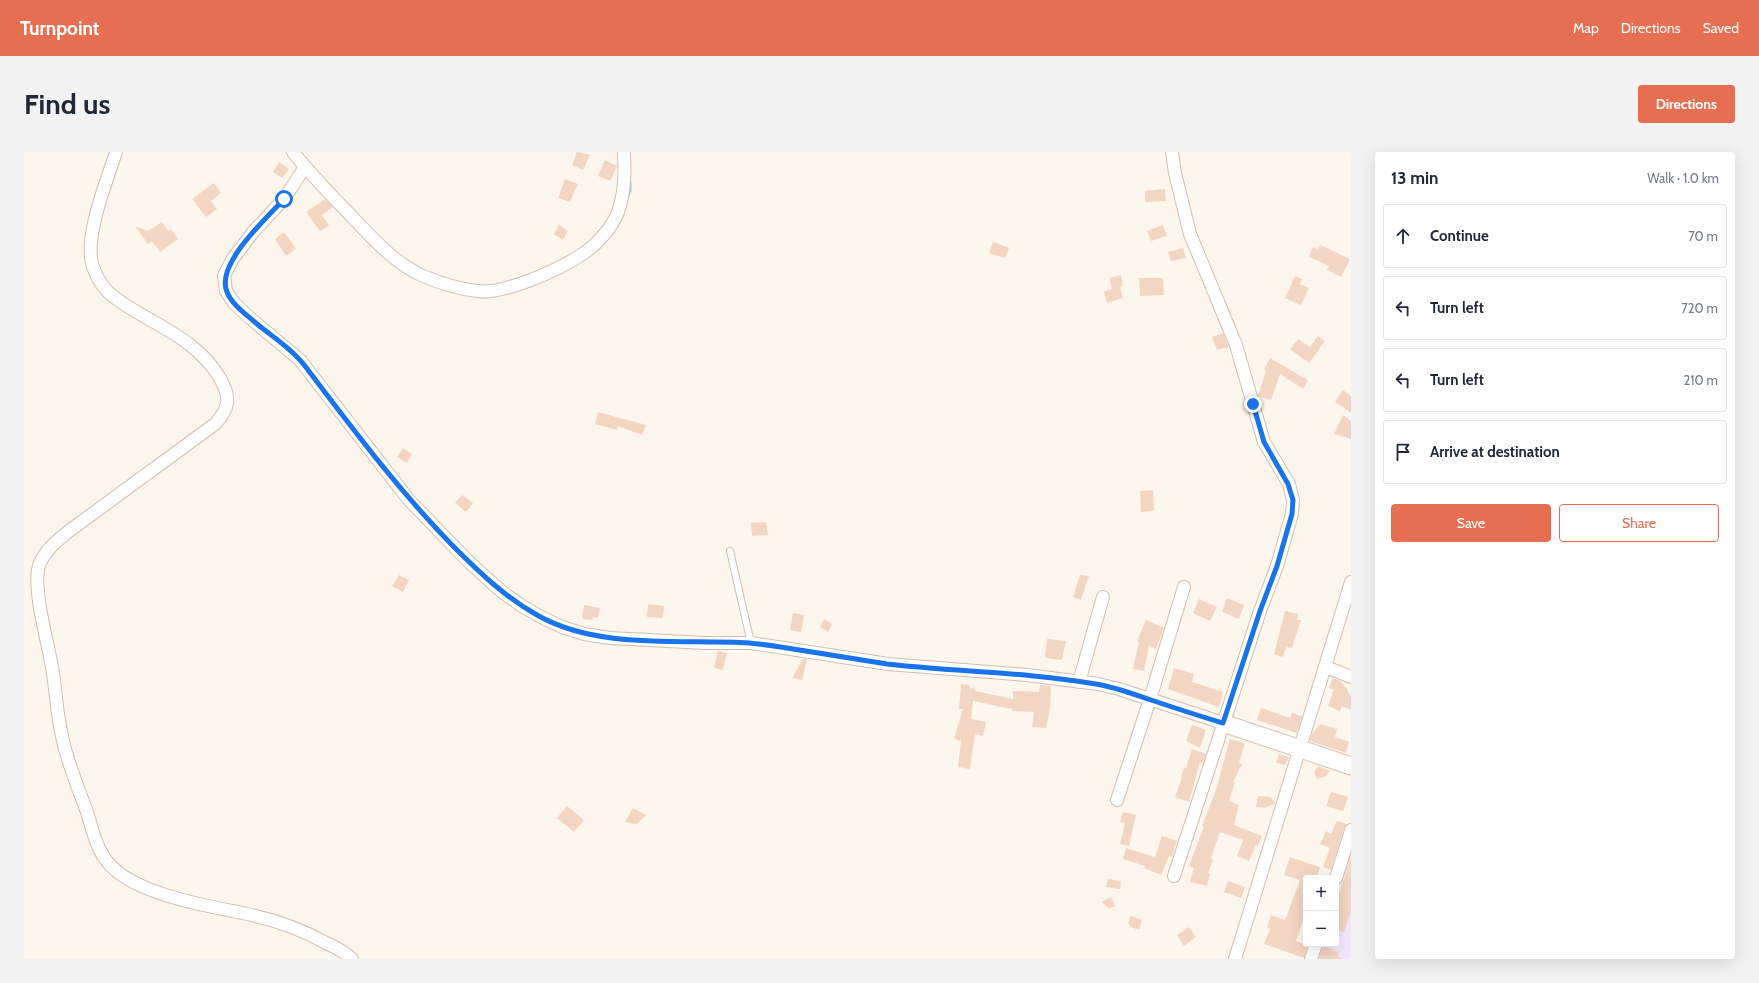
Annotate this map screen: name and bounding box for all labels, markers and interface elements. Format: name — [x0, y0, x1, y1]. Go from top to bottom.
text: Turnpoint — [20, 17, 99, 40]
text: Map — [1573, 19, 1599, 37]
text: Directions — [1621, 19, 1681, 37]
text: Saved — [1703, 19, 1739, 37]
button: Directions — [1638, 85, 1735, 123]
text: Find us — [24, 87, 110, 121]
text: 13 min — [1391, 168, 1439, 188]
text: Walk · 1.0 km — [1647, 170, 1719, 186]
route start — [275, 190, 293, 208]
icon: ahead — [1392, 225, 1414, 247]
text: Continue — [1430, 227, 1489, 245]
text: 70 m — [1688, 228, 1718, 244]
icon: left — [1392, 297, 1414, 319]
text: Turn left — [1430, 299, 1484, 317]
text: 720 m — [1681, 300, 1718, 316]
icon: left — [1392, 369, 1414, 391]
text: Turn left — [1430, 371, 1484, 389]
text: 210 m — [1684, 372, 1718, 388]
route end — [1244, 395, 1262, 413]
icon: arrive — [1392, 441, 1414, 463]
text: Arrive at destination — [1430, 443, 1560, 461]
button: Save — [1391, 504, 1551, 542]
button: Share — [1559, 504, 1719, 542]
map controls — [1303, 875, 1339, 947]
button: + — [1303, 875, 1339, 911]
button: − — [1303, 911, 1339, 947]

